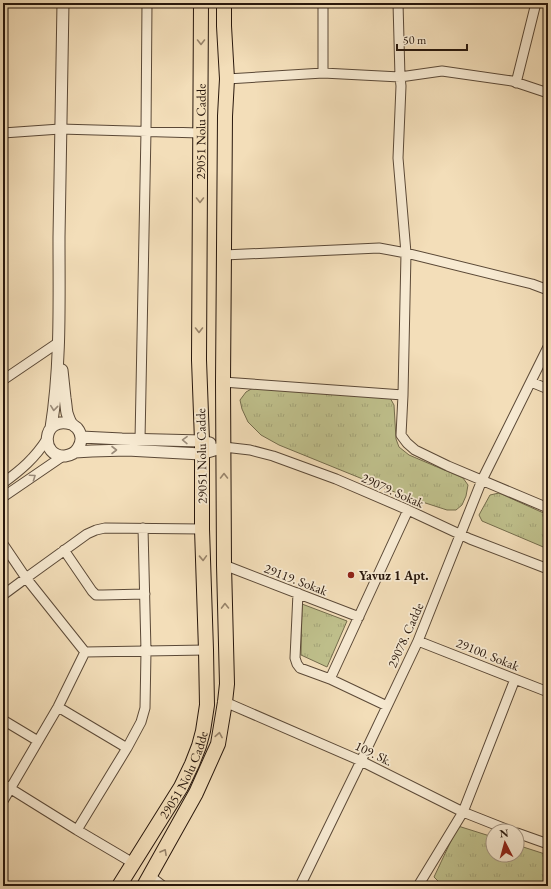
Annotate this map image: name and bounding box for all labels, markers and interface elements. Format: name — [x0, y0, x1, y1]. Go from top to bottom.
scale bar — [397, 26, 467, 52]
text: 50 m — [403, 32, 427, 48]
one-way arrow — [197, 39, 205, 45]
street label: 29051 Nolu Cadde — [192, 84, 210, 179]
one-way arrow — [196, 197, 204, 203]
one-way arrow — [195, 327, 203, 333]
one-way arrow — [49, 405, 58, 411]
street label: 29051 Nolu Cadde — [192, 408, 211, 504]
one-way arrow — [182, 436, 188, 445]
one-way arrow — [111, 446, 117, 455]
street label: 29079. Sokak — [359, 469, 427, 512]
one-way arrow — [220, 473, 228, 479]
one-way arrow — [29, 474, 36, 482]
one-way arrow — [199, 555, 207, 561]
street label: 29119. Sokak — [262, 560, 331, 600]
place label: Yavuz 1 Apt. — [359, 567, 428, 584]
marker: Yavuz 1 Apt. — [346, 570, 356, 580]
street label: 29078. Cadde — [384, 600, 427, 670]
one-way arrow — [221, 603, 230, 609]
street label: 29100. Sokak — [454, 634, 523, 675]
street label: 29051 Nolu Cadde — [155, 729, 212, 822]
one-way arrow — [214, 732, 223, 738]
street label: 109. Sk. — [352, 737, 395, 770]
north arrow — [485, 823, 525, 863]
text: N — [499, 826, 509, 840]
one-way arrow — [159, 849, 166, 856]

